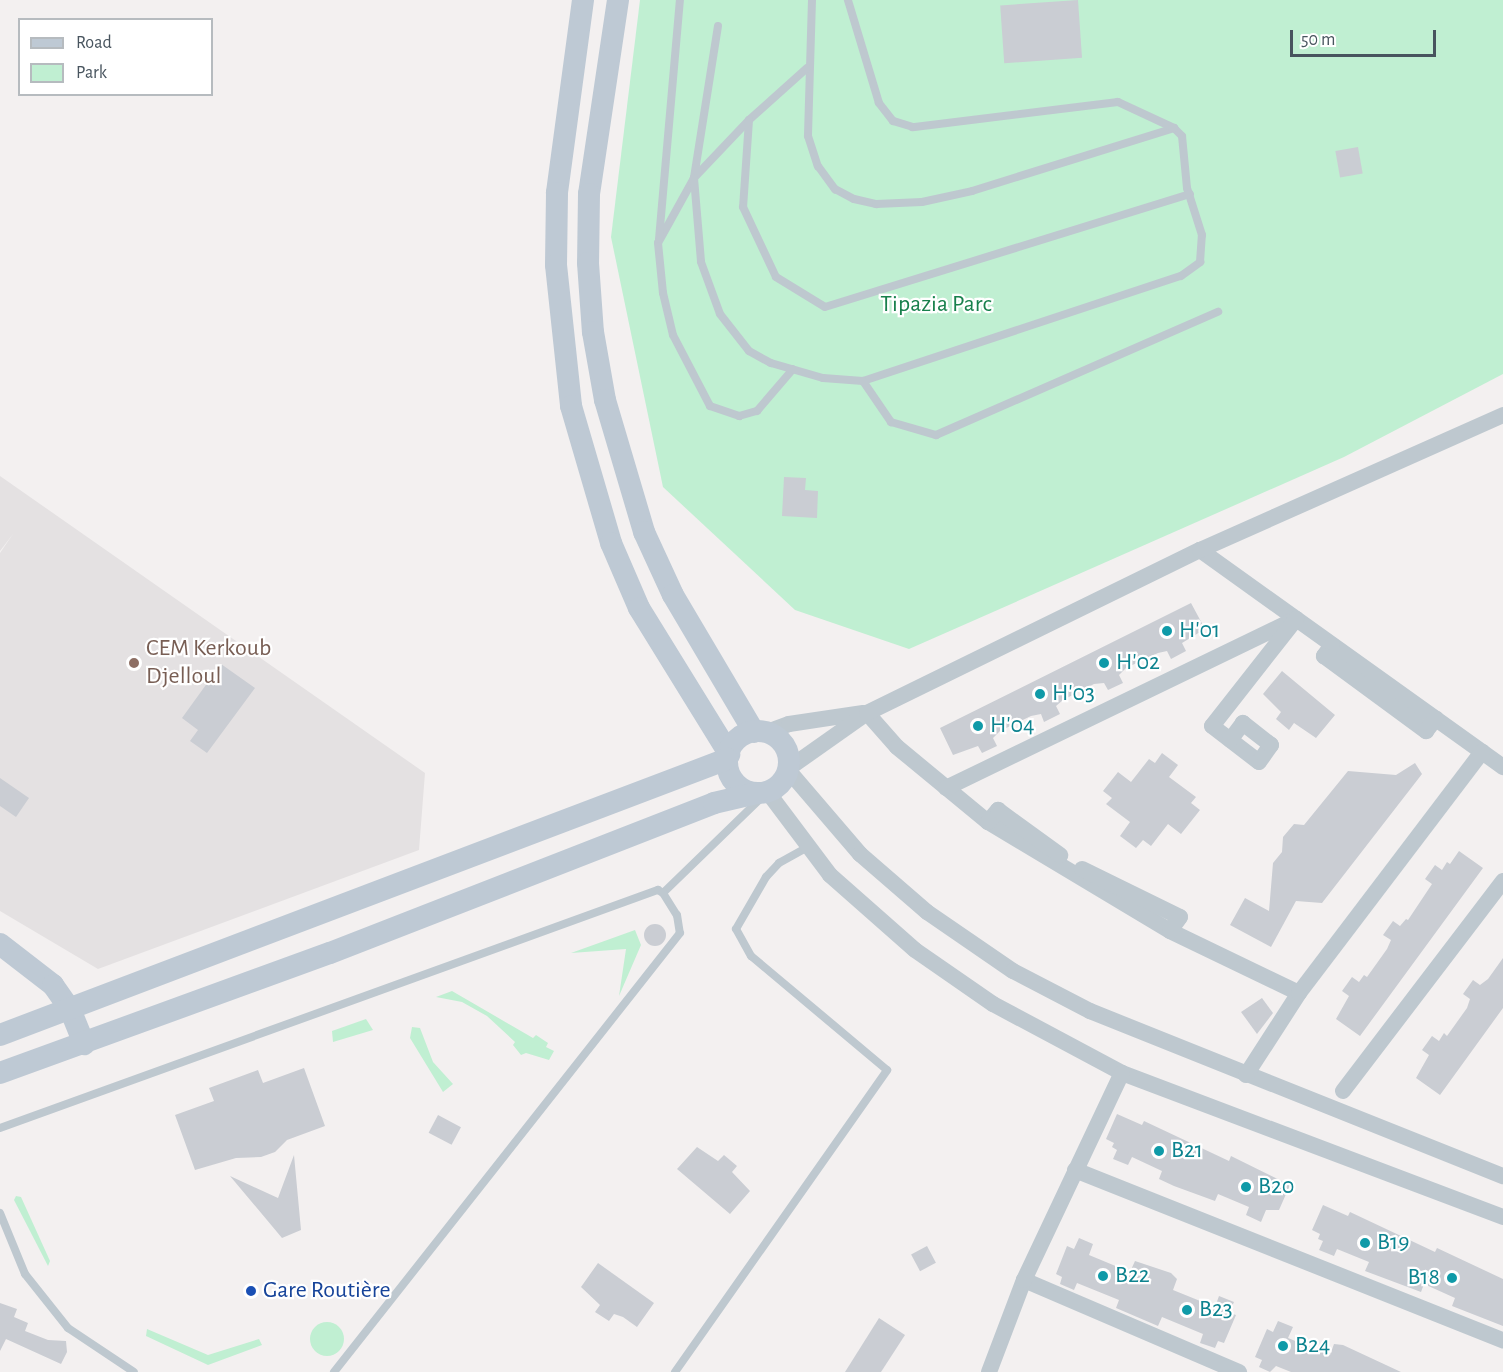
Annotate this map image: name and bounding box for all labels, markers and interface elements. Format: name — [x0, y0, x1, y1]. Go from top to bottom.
legend — [18, 18, 213, 96]
scale bar — [1293, 18, 1438, 56]
text: 50 m — [1301, 31, 1335, 49]
text: Road — [76, 34, 112, 52]
text: Park — [76, 64, 107, 82]
park label: Tipazia Parc — [880, 291, 992, 319]
place label: H'01 — [1179, 617, 1220, 645]
marker: H'01 — [1160, 624, 1174, 638]
place label: CEM Kerkoub Djelloul — [146, 635, 271, 691]
place label: H'02 — [1116, 649, 1160, 677]
marker: CEM Kerkoub Djelloul — [127, 656, 141, 670]
marker: H'02 — [1097, 656, 1111, 670]
place label: H'03 — [1052, 680, 1095, 708]
marker: H'03 — [1033, 687, 1047, 701]
place label: H'04 — [990, 712, 1035, 740]
marker: H'04 — [971, 719, 985, 733]
place label: B21 — [1171, 1137, 1203, 1165]
marker: B21 — [1152, 1144, 1166, 1158]
place label: B20 — [1258, 1173, 1294, 1201]
marker: B20 — [1239, 1180, 1253, 1194]
place label: B19 — [1377, 1229, 1409, 1257]
marker: B19 — [1358, 1236, 1372, 1250]
place label: B22 — [1115, 1262, 1150, 1290]
place label: B18 — [1407, 1264, 1440, 1292]
marker: B22 — [1096, 1269, 1110, 1283]
marker: B18 — [1445, 1271, 1459, 1285]
place label: Gare Routière — [263, 1277, 391, 1305]
marker: Gare Routière — [244, 1284, 258, 1298]
place label: B23 — [1199, 1296, 1233, 1324]
marker: B23 — [1180, 1303, 1194, 1317]
place label: B24 — [1295, 1332, 1330, 1360]
marker: B24 — [1276, 1339, 1290, 1353]

